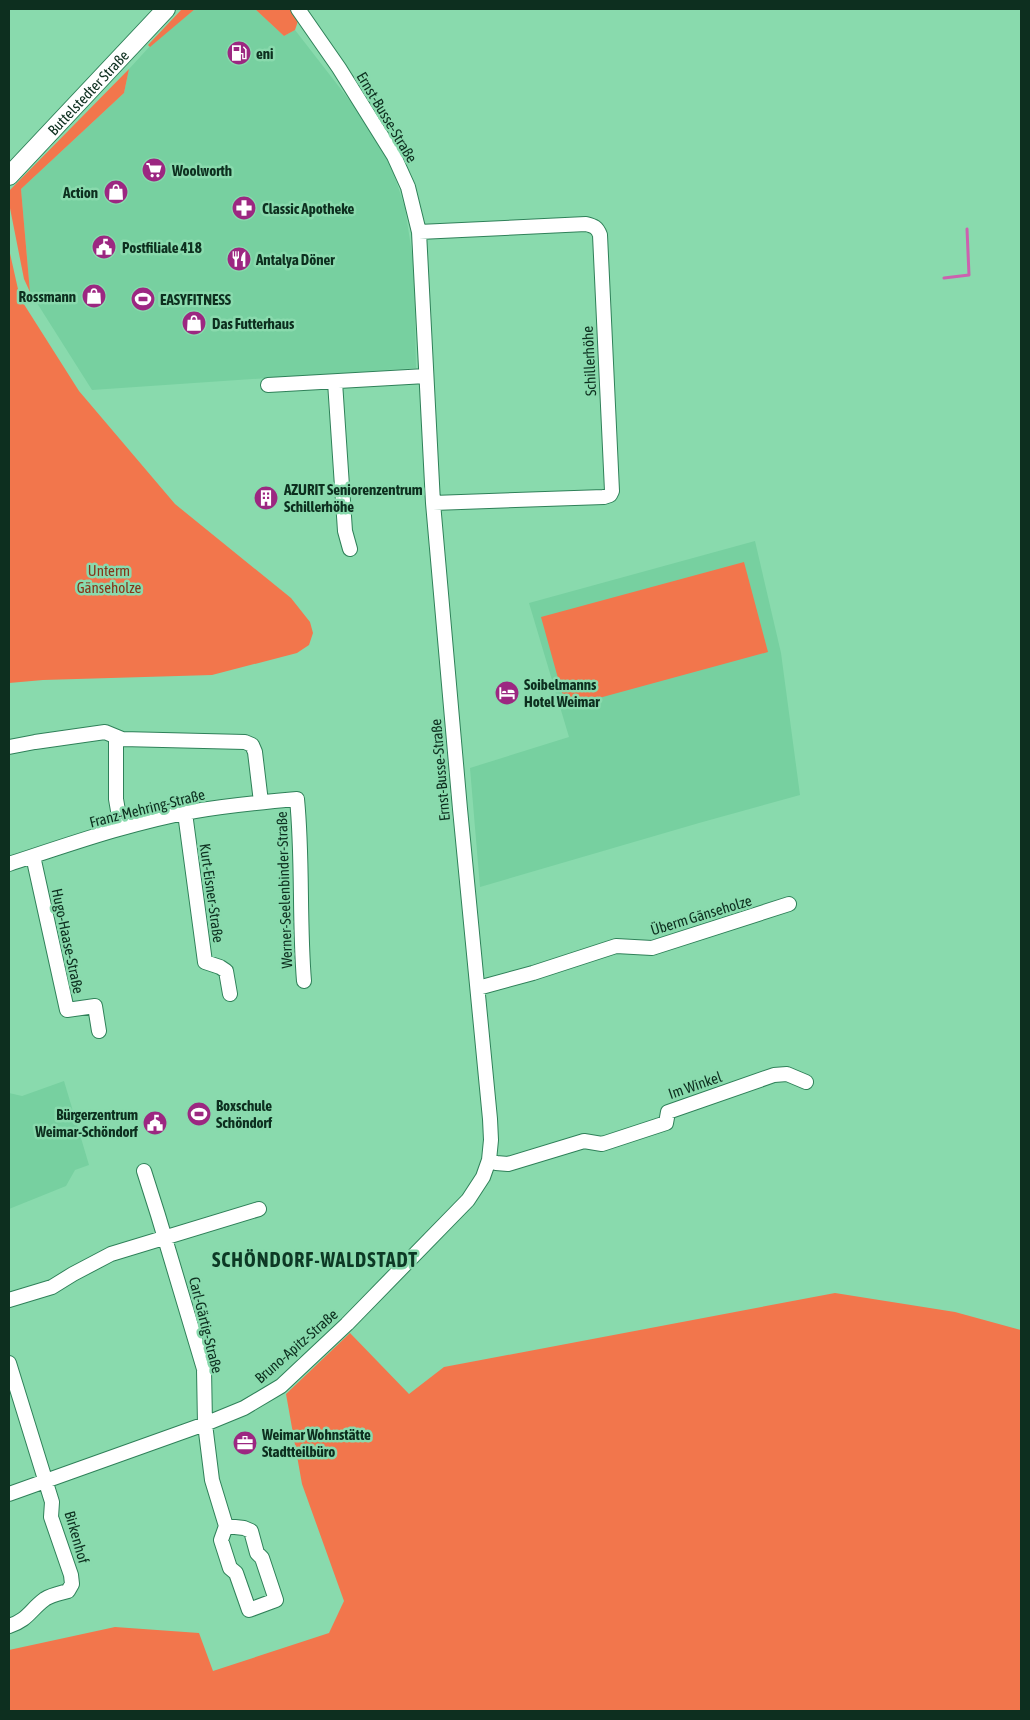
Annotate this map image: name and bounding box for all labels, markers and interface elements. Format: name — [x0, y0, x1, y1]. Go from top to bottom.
fuel station icon: eni — [226, 40, 252, 66]
place label: eni — [256, 45, 274, 62]
street label: Buttelstedter Straße — [44, 46, 132, 138]
street label: Ernst-Busse-Straße — [353, 69, 421, 165]
supermarket icon: Woolworth — [141, 157, 167, 183]
place label: Woolworth — [171, 162, 232, 179]
shop icon: Action — [103, 179, 129, 205]
place label: Action — [62, 184, 98, 201]
pharmacy icon: Classic Apotheke — [231, 195, 257, 221]
place label: Classic Apotheke — [262, 200, 355, 217]
public building icon: Postfiliale 418 — [91, 234, 117, 260]
place label: Postfiliale 418 — [122, 239, 202, 256]
restaurant icon: Antalya Döner — [226, 246, 252, 272]
place label: Antalya Döner — [255, 251, 335, 268]
shop icon: Rossmann — [81, 283, 107, 309]
sports icon: EASYFITNESS — [130, 286, 156, 312]
place label: Rossmann — [19, 288, 76, 305]
place label: EASYFITNESS — [160, 291, 232, 308]
shop icon: Das Futterhaus — [181, 310, 207, 336]
place label: Das Futterhaus — [212, 315, 295, 332]
street label: Schillerhöhe — [579, 325, 599, 396]
place label: AZURIT Seniorenzentrum Schillerhöhe — [283, 481, 423, 515]
building icon: AZURIT Seniorenzentrum Schillerhöhe — [253, 485, 279, 511]
park label: Unterm Gänseholze — [77, 562, 142, 596]
place label: Soibelmanns Hotel Weimar — [524, 676, 600, 710]
hotel icon: Soibelmanns Hotel Weimar — [494, 680, 520, 706]
street label: Ernst-Busse-Straße — [427, 718, 453, 822]
street label: Franz-Mehring-Straße — [88, 785, 207, 831]
street label: Werner-Seelenbinder-Straße — [273, 811, 295, 969]
street label: Kurt-Eisner-Straße — [197, 842, 227, 944]
street label: Hugo-Haase-Straße — [49, 887, 87, 995]
street label: Überm Gänseholze — [648, 892, 754, 938]
street label: Im Winkel — [666, 1068, 724, 1102]
place label: Boxschule Schöndorf — [216, 1097, 273, 1131]
sports icon: Boxschule Schöndorf — [186, 1101, 212, 1127]
place label: Bürgerzentrum Weimar-Schöndorf — [34, 1106, 139, 1140]
public building icon: Bürgerzentrum Weimar-Schöndorf — [142, 1110, 168, 1136]
district label: SCHÖNDORF-WALDSTADT — [212, 1248, 418, 1271]
street label: Carl-Gärtig-Straße — [186, 1275, 226, 1375]
street label: Bruno-Apitz-Straße — [251, 1305, 341, 1386]
place label: Weimar Wohnstätte Stadtteilbüro — [261, 1426, 371, 1460]
office icon: Weimar Wohnstätte Stadtteilbüro — [232, 1430, 258, 1456]
street label: Birkenhof — [61, 1509, 93, 1565]

